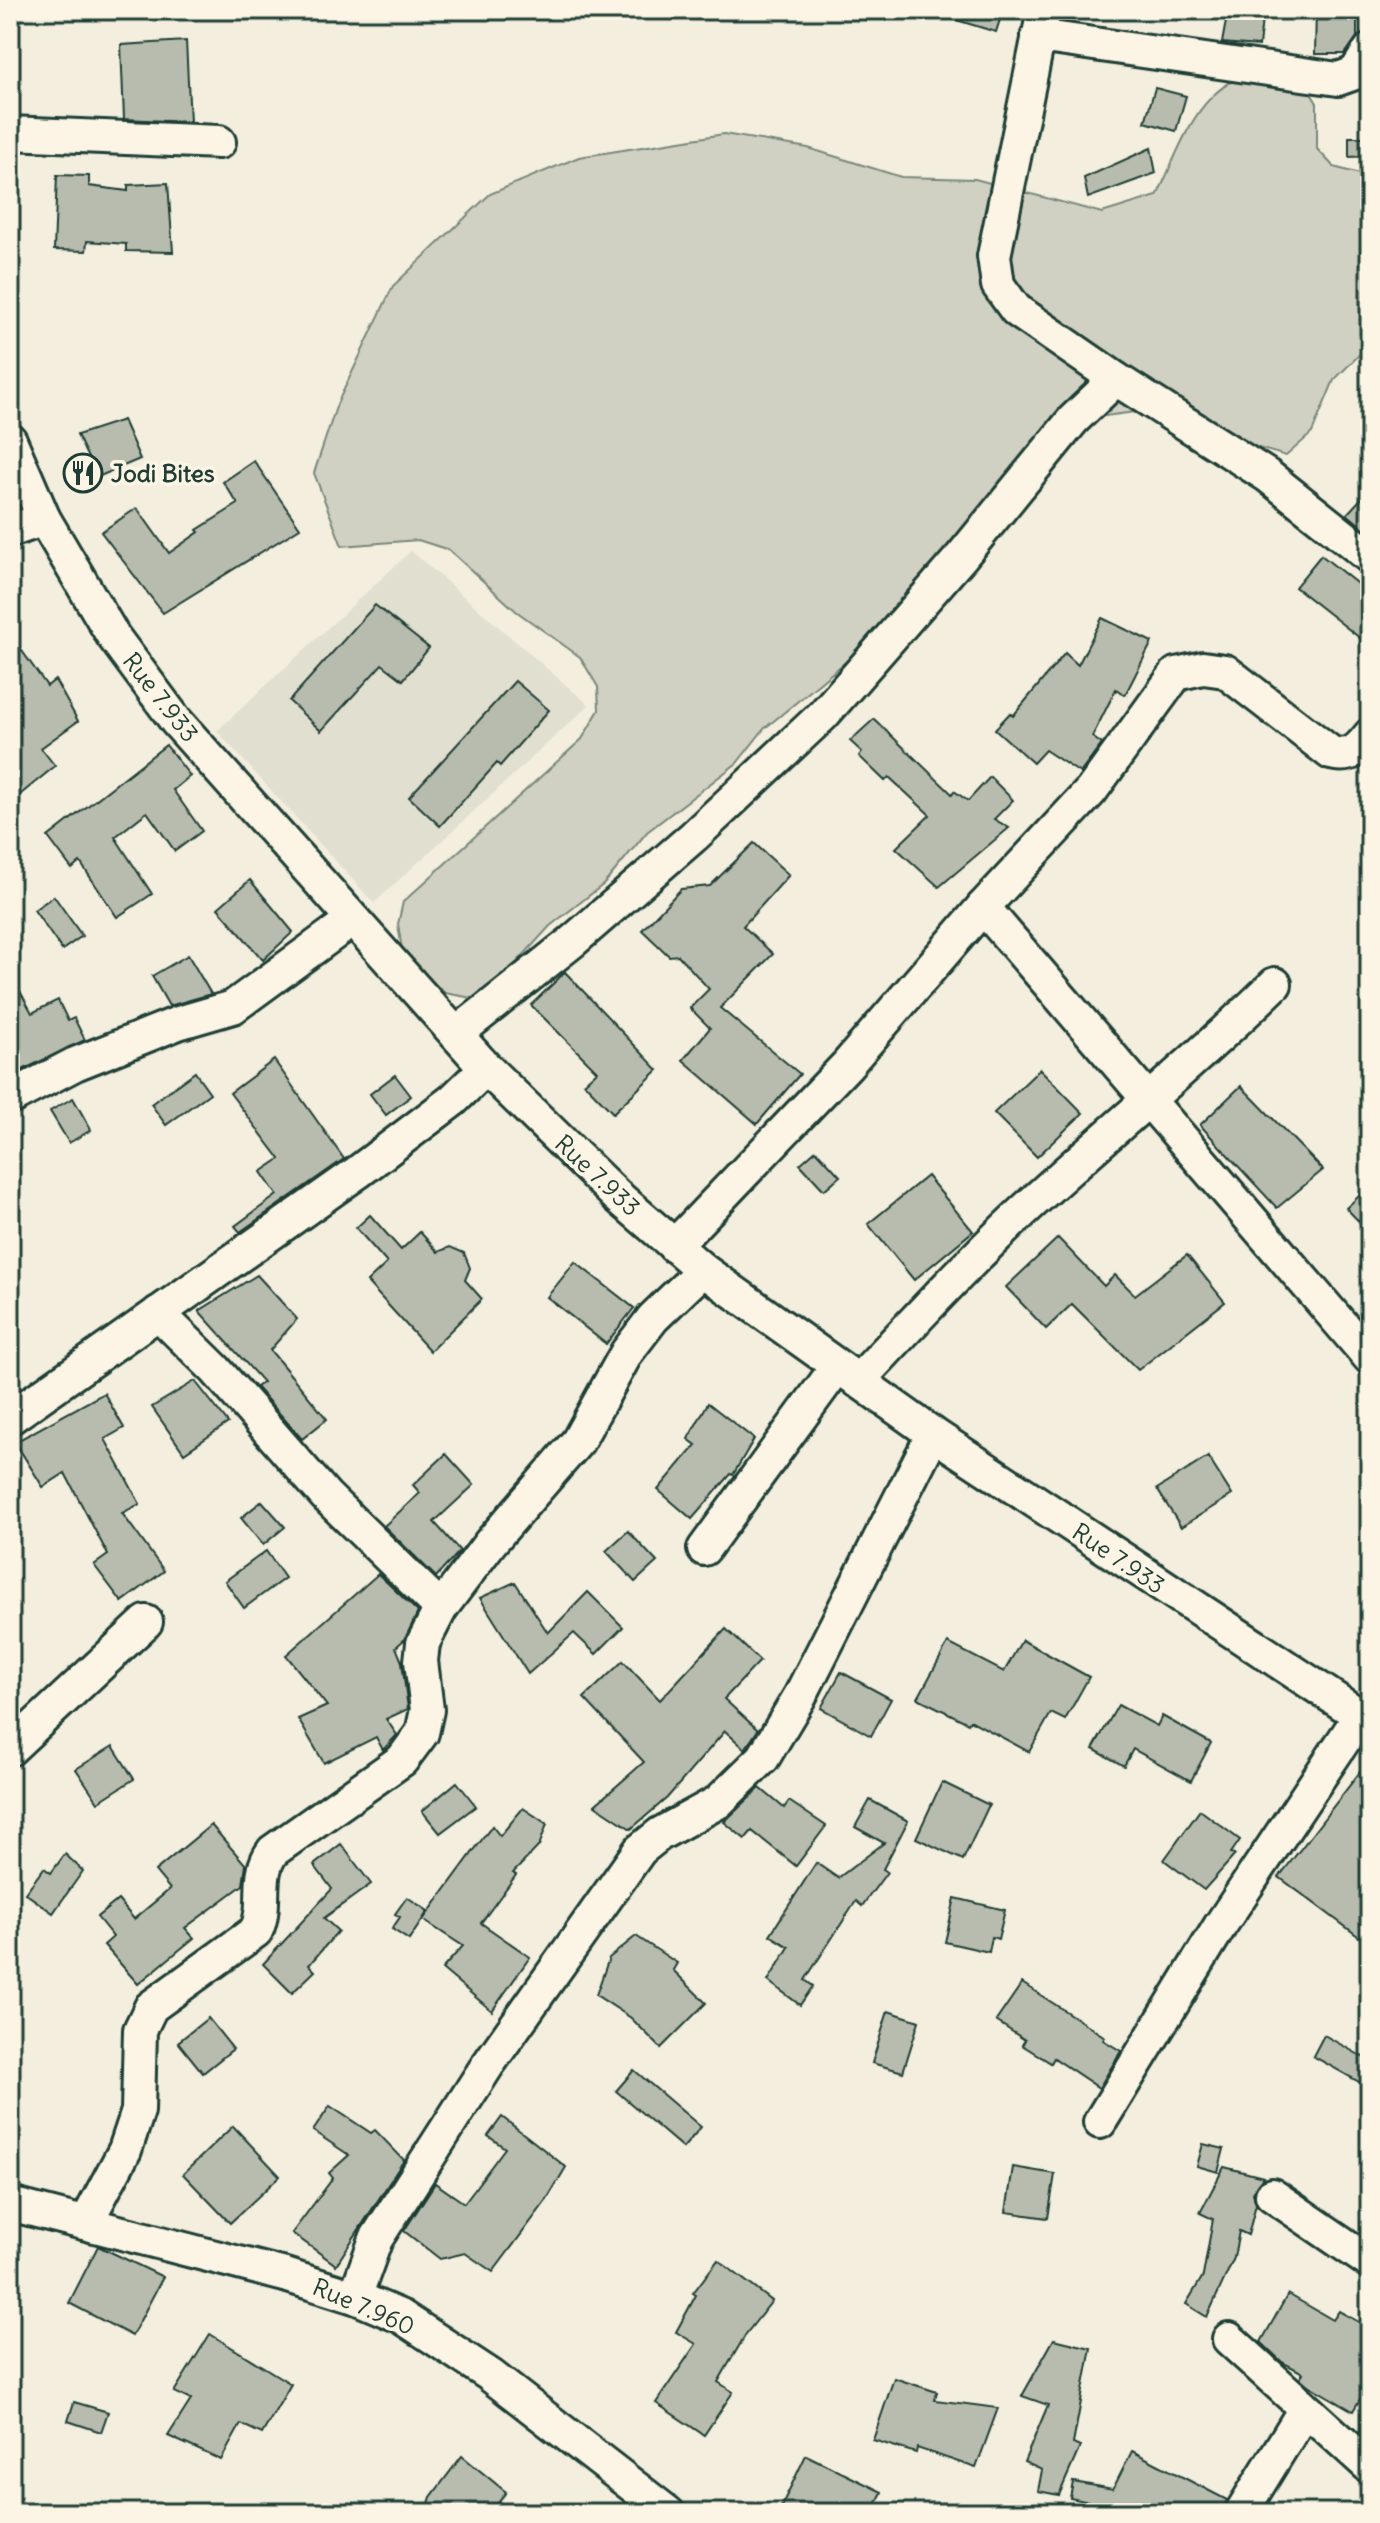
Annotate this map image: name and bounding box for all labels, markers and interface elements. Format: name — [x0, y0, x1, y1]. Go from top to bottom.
restaurant icon: Jodi Bites — [62, 452, 104, 494]
place label: Jodi Bites — [111, 458, 215, 488]
street label: Rue 7.933 — [117, 646, 205, 748]
street label: Rue 7.933 — [549, 1128, 647, 1222]
street label: Rue 7.933 — [1067, 1516, 1171, 1600]
street label: Rue 7.960 — [309, 2271, 419, 2341]

